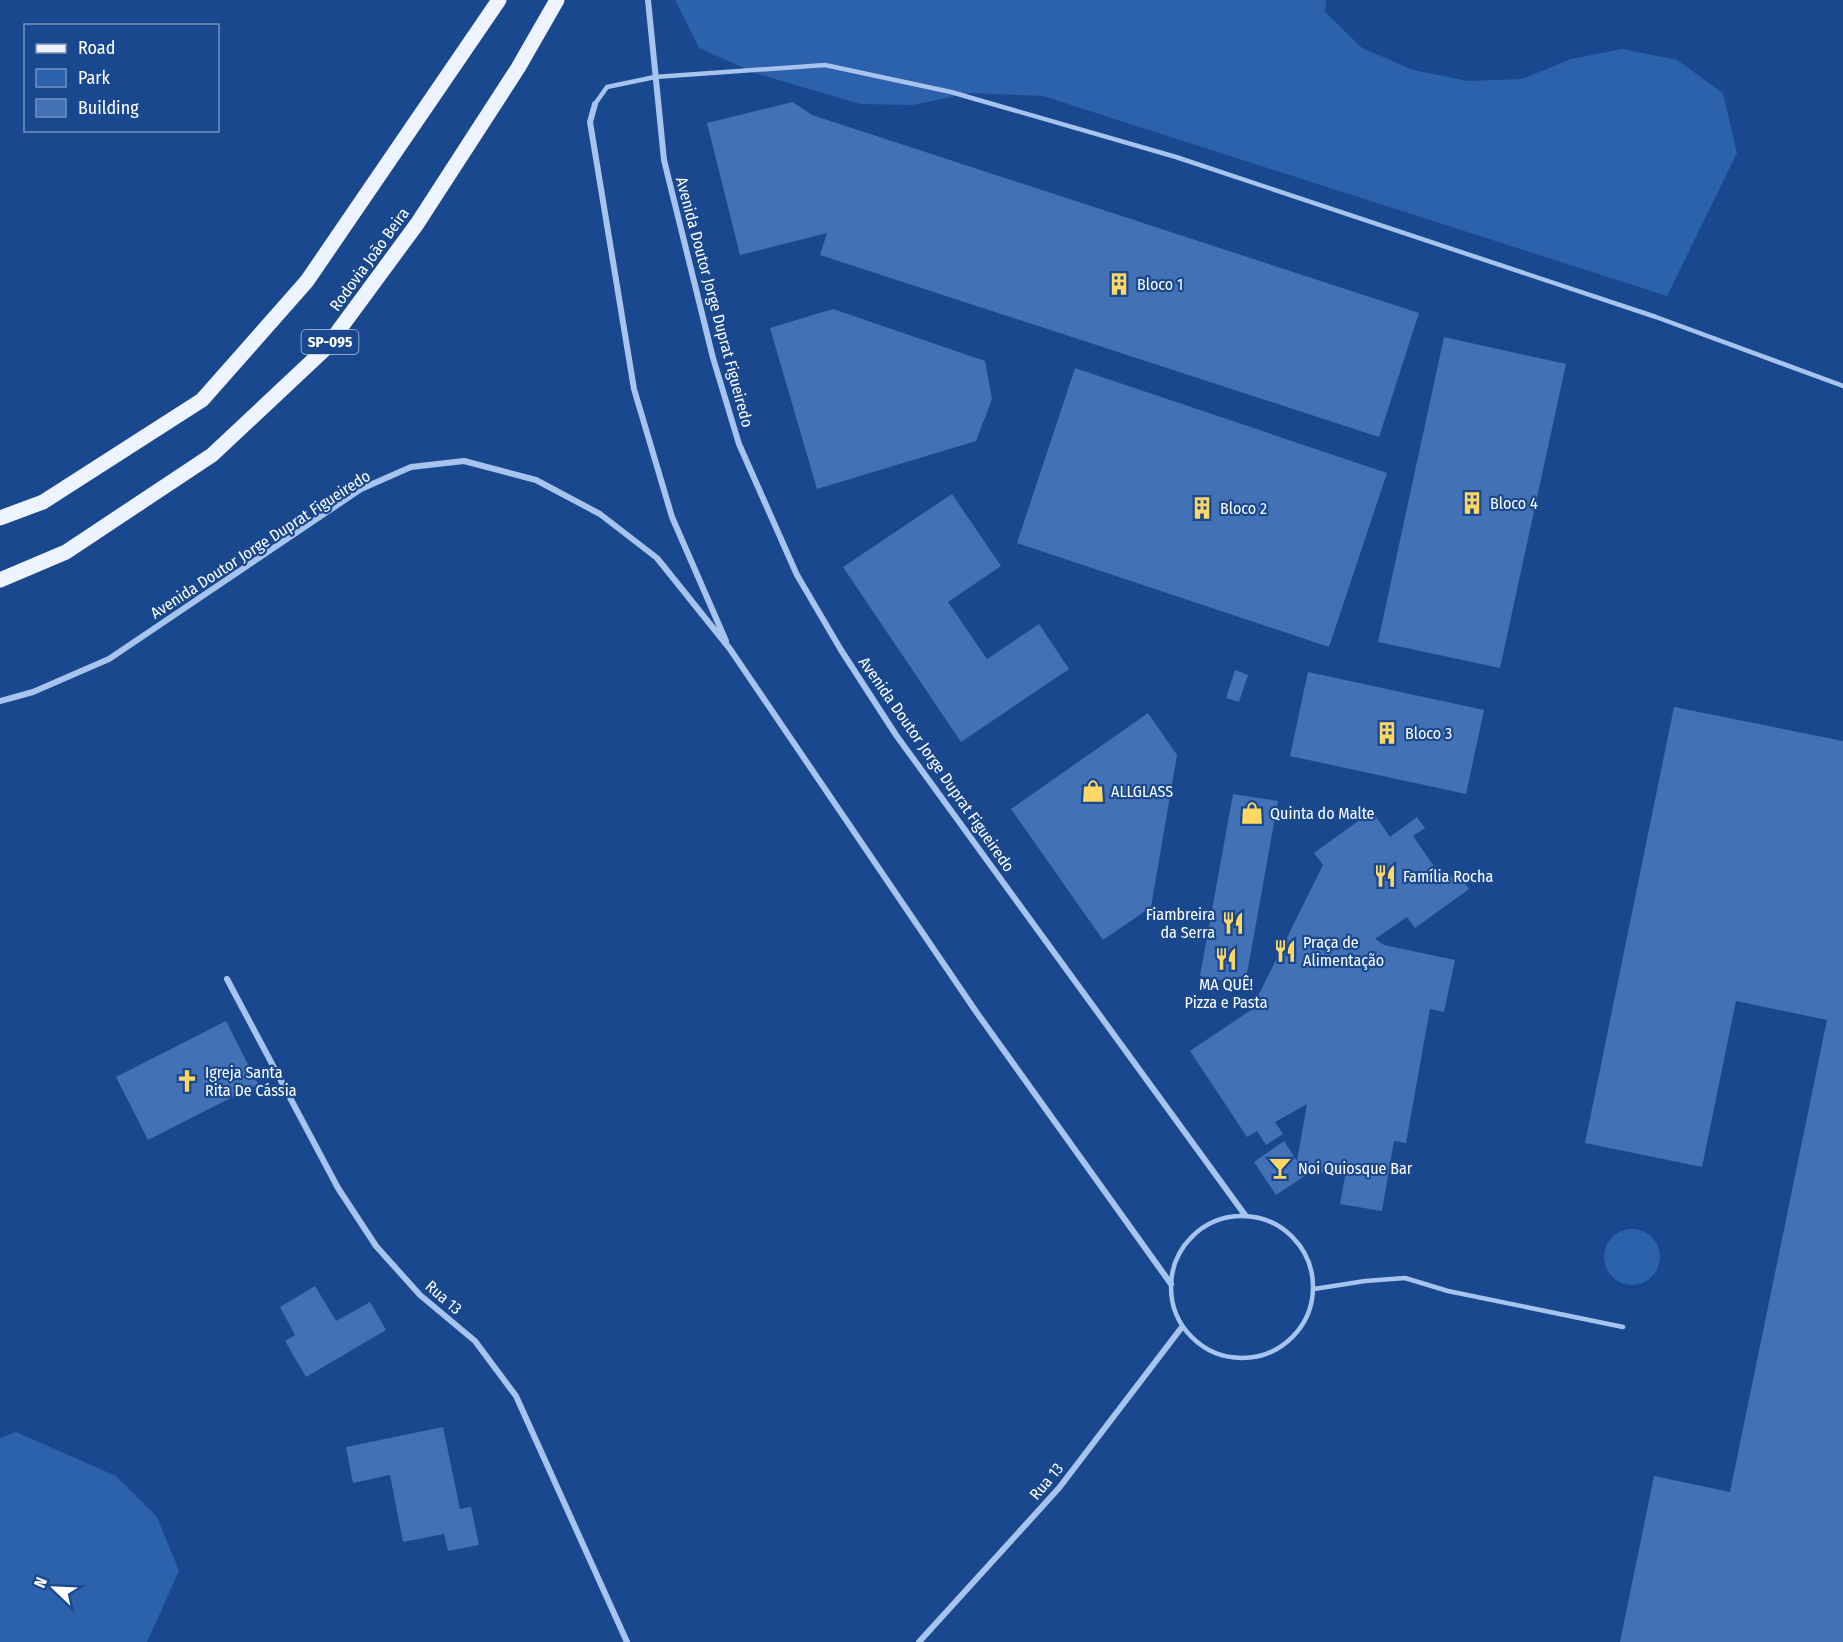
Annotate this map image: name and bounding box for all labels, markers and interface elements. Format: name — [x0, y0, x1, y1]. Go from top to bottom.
legend — [24, 24, 219, 132]
text: Road — [78, 37, 115, 59]
text: Park — [78, 67, 111, 89]
text: Building — [78, 97, 139, 119]
street label: Avenida Doutor Jorge Duprat Figueiredo — [672, 175, 757, 429]
street label: Rodovia João Beira — [326, 204, 413, 315]
building icon: Bloco 1 — [1106, 271, 1132, 297]
place label: Bloco 1 — [1137, 275, 1183, 294]
road number: SP-095 — [302, 330, 358, 354]
street label: Avenida Doutor Jorge Duprat Figueiredo — [147, 466, 374, 623]
building icon: Bloco 4 — [1459, 490, 1485, 516]
place label: Bloco 4 — [1490, 494, 1538, 513]
building icon: Bloco 2 — [1189, 495, 1215, 521]
place label: Bloco 2 — [1220, 499, 1267, 518]
street label: Avenida Doutor Jorge Duprat Figueiredo — [855, 653, 1018, 876]
building icon: Bloco 3 — [1374, 720, 1400, 746]
place label: Bloco 3 — [1405, 724, 1452, 743]
shop icon: ALLGLASS — [1080, 778, 1106, 804]
place label: ALLGLASS — [1111, 782, 1173, 801]
shop icon: Quinta do Malte — [1239, 800, 1265, 826]
place label: Quinta do Malte — [1270, 804, 1375, 823]
restaurant icon: Família Rocha — [1372, 863, 1398, 889]
place label: Família Rocha — [1403, 867, 1493, 886]
place label: Fiambreira da Serra — [1146, 905, 1215, 942]
restaurant icon: Fiambreira da Serra — [1220, 910, 1246, 936]
place label: Praça de Alimentação — [1303, 933, 1384, 970]
restaurant icon: Praça de Alimentação — [1272, 938, 1298, 964]
restaurant icon: MA QUÊ! Pizza e Pasta — [1213, 946, 1239, 972]
place label: MA QUÊ! Pizza e Pasta — [1184, 975, 1268, 1012]
place label: Igreja Santa Rita De Cássia — [205, 1063, 297, 1100]
church icon: Igreja Santa Rita De Cássia — [174, 1068, 200, 1094]
bar icon: Noi Quiosque Bar — [1267, 1155, 1293, 1181]
place label: Noi Quiosque Bar — [1298, 1159, 1413, 1178]
street label: Rua 13 — [422, 1276, 466, 1318]
street label: Rua 13 — [1026, 1459, 1067, 1504]
north arrow — [24, 1558, 84, 1618]
text: N — [30, 1574, 51, 1590]

